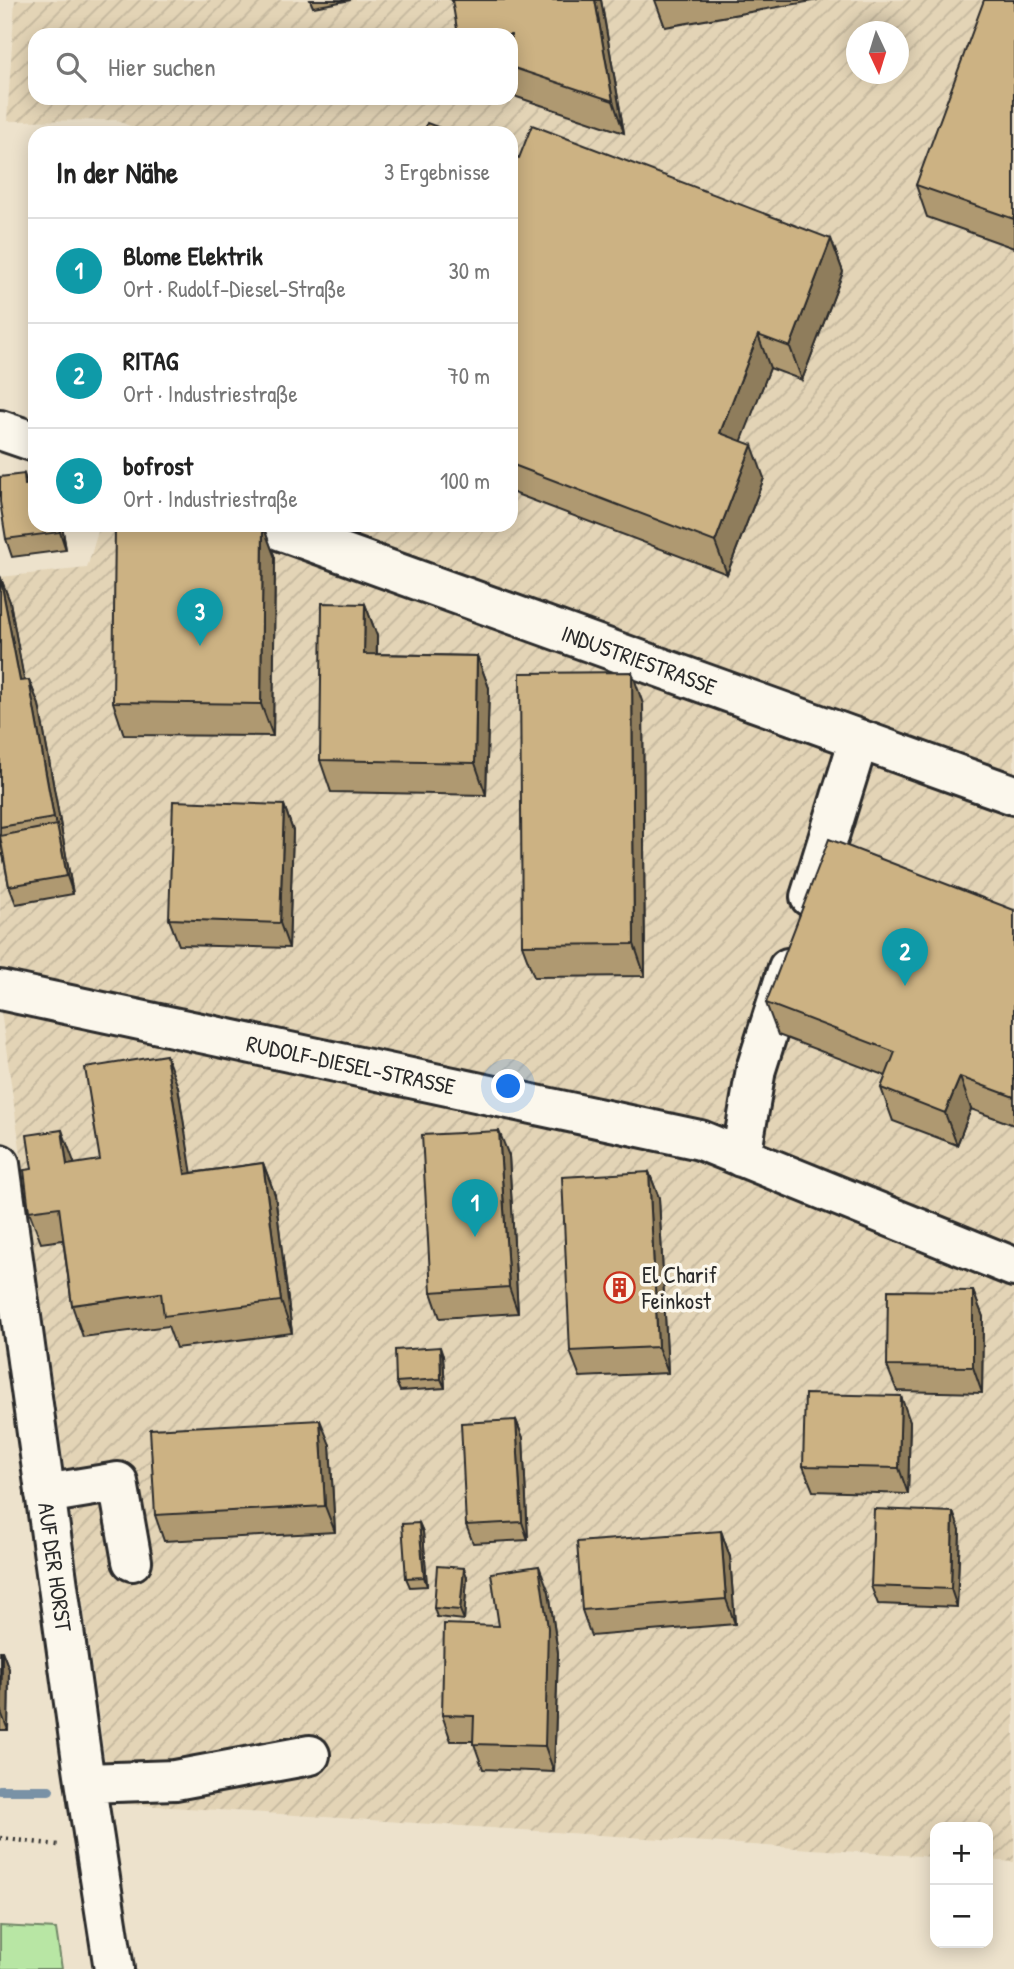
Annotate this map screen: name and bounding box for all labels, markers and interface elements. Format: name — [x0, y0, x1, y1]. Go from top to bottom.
north arrow — [846, 21, 909, 84]
search box — [28, 28, 518, 105]
icon: search — [52, 48, 90, 86]
text: Hier suchen — [108, 49, 216, 84]
text: In der Nähe — [56, 152, 178, 192]
text: 3 Ergebnisse — [384, 156, 490, 187]
text: Blome Elektrik — [123, 238, 263, 273]
text: 1 — [75, 255, 83, 286]
text: 30 m — [448, 255, 490, 286]
text: Ort · Rudolf-Diesel-Straße — [123, 273, 346, 304]
text: RITAG — [123, 343, 178, 378]
text: 2 — [74, 360, 84, 391]
text: 70 m — [447, 360, 490, 391]
text: Ort · Industriestraße — [123, 378, 298, 409]
text: bofrost — [123, 448, 193, 483]
text: 3 — [74, 465, 84, 496]
text: 100 m — [440, 465, 490, 496]
text: Ort · Industriestraße — [123, 483, 298, 514]
pin: 3 — [177, 588, 223, 646]
street label: INDUSTRIESTRASSE — [557, 617, 721, 702]
pin: 2 — [882, 928, 928, 986]
street label: RUDOLF-DIESEL-STRASSE — [244, 1027, 458, 1102]
your location — [491, 1069, 525, 1103]
pin: 1 — [452, 1179, 498, 1237]
place label: El Charif Feinkost — [641, 1259, 718, 1316]
building icon: El Charif Feinkost — [602, 1271, 636, 1305]
street label: AUF DER HORST — [31, 1500, 80, 1634]
map controls — [930, 1822, 993, 1948]
button: + — [930, 1822, 993, 1885]
button: − — [930, 1885, 993, 1948]

